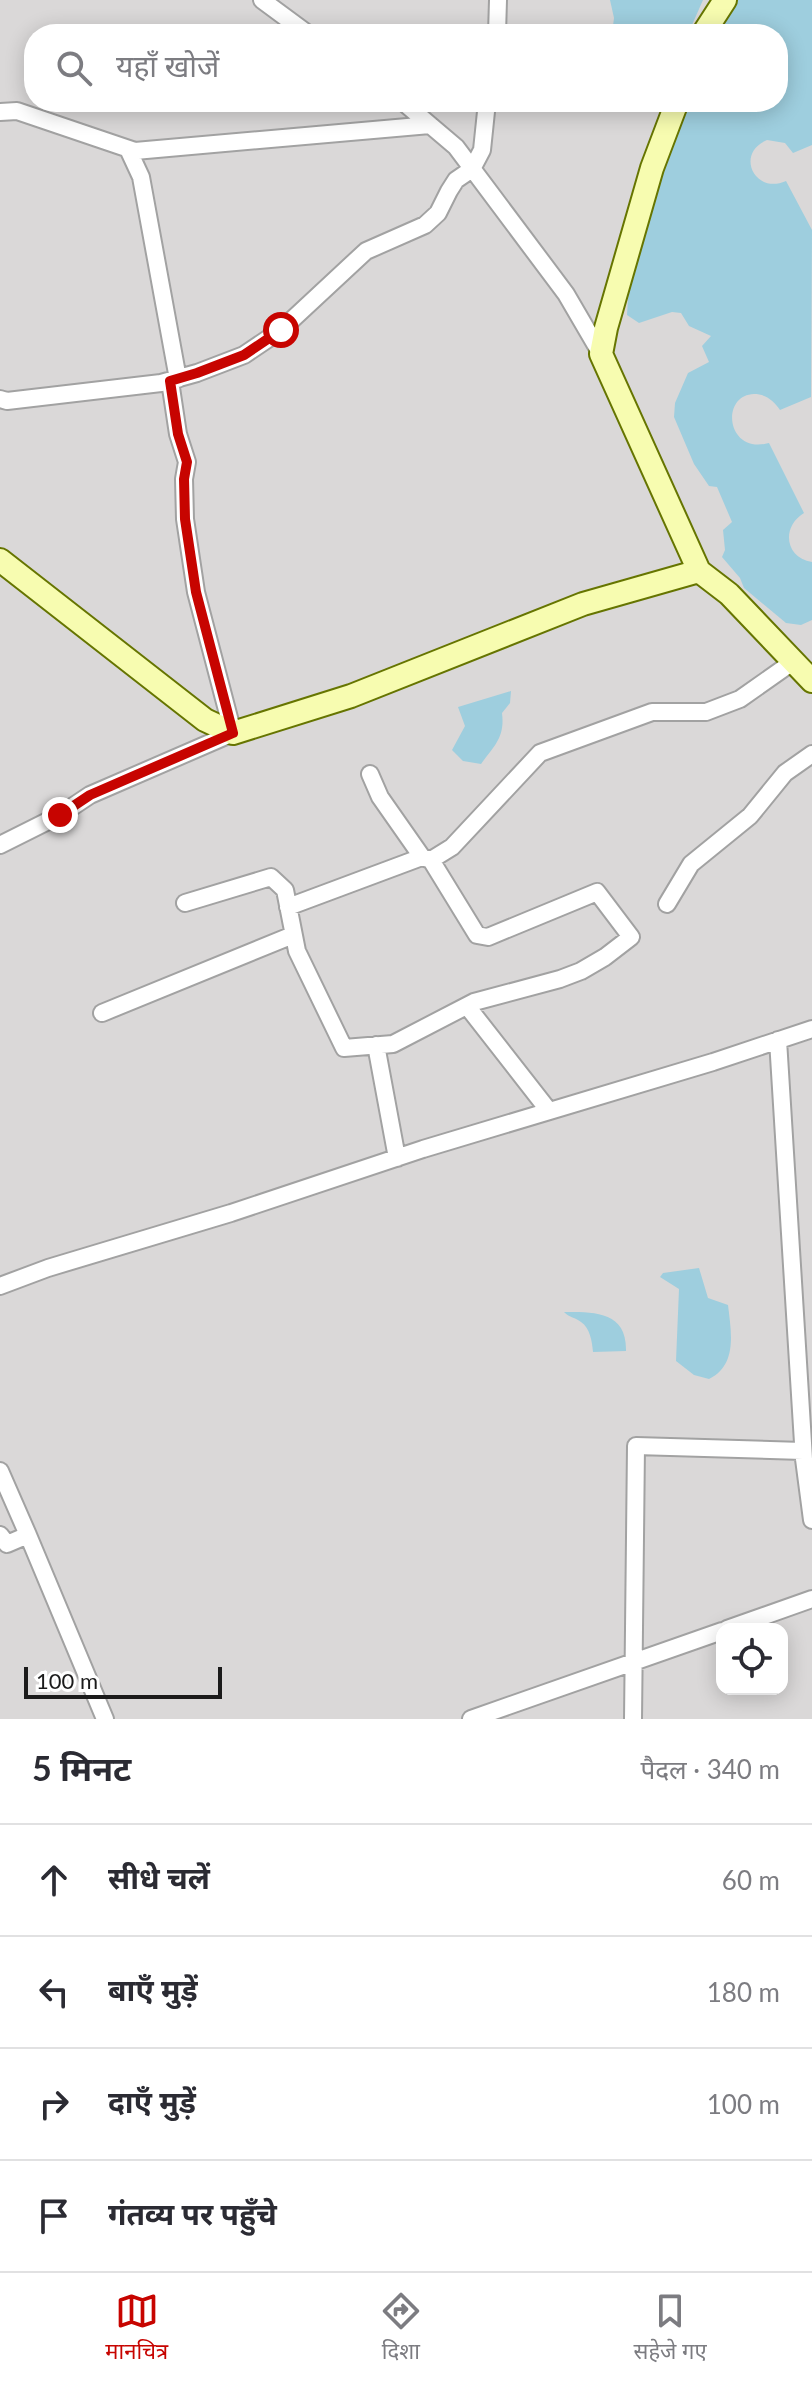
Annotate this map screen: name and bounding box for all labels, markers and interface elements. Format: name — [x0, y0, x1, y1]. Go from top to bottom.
search box — [24, 24, 788, 112]
icon: search — [52, 46, 96, 90]
text: यहाँ खोजें — [116, 47, 219, 83]
route start — [263, 312, 299, 348]
route end — [42, 797, 78, 833]
map controls — [716, 1623, 788, 1695]
button: locate — [716, 1623, 788, 1695]
scale bar — [24, 1663, 222, 1699]
text: 100 m — [36, 1667, 98, 1694]
text: 5 मिनट — [32, 1747, 131, 1788]
text: पैदल · 340 m — [640, 1753, 780, 1785]
icon: ahead — [32, 1858, 76, 1902]
text: सीधे चलें — [108, 1859, 210, 1895]
text: 60 m — [722, 1864, 780, 1896]
icon: left — [32, 1970, 76, 2014]
text: बाएँ मुड़ें — [108, 1971, 198, 2007]
text: 180 m — [707, 1976, 780, 2008]
icon: right — [32, 2082, 76, 2126]
text: दाएँ मुड़ें — [108, 2083, 196, 2119]
text: 100 m — [707, 2088, 780, 2120]
icon: arrive — [32, 2194, 76, 2238]
text: गंतव्य पर पहुँचे — [108, 2195, 277, 2231]
tab: मानचित्र — [105, 2289, 168, 2368]
tab: दिशा — [379, 2289, 423, 2368]
tab: सहेजे गए — [634, 2289, 707, 2368]

